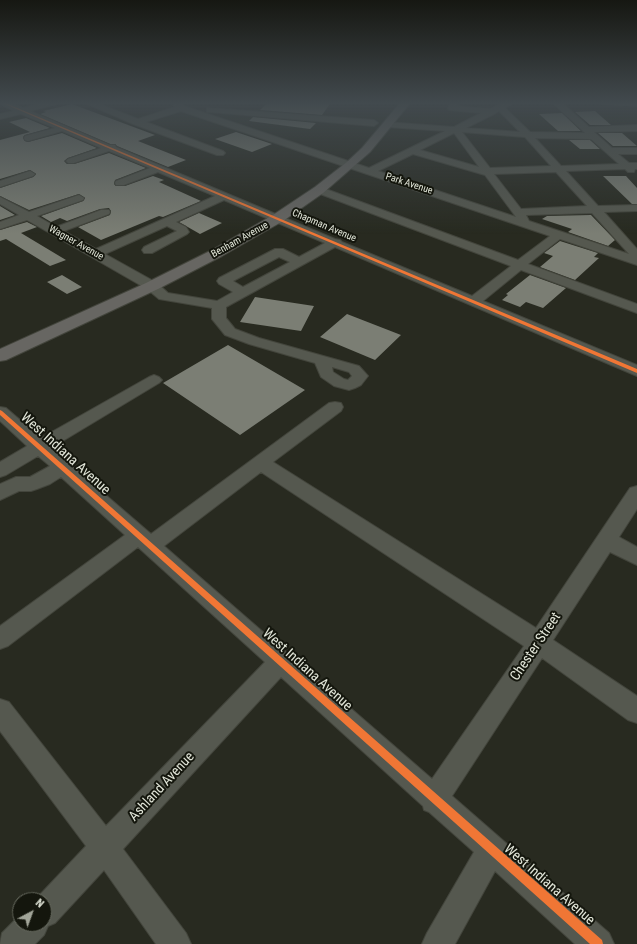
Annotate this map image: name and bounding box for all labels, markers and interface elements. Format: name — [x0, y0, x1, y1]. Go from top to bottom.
street label: Park Avenue — [384, 171, 434, 197]
street label: Chapman Avenue — [290, 207, 358, 245]
street label: Benham Avenue — [209, 219, 271, 261]
street label: Wagner Avenue — [46, 223, 106, 263]
street label: West Indiana Avenue — [17, 409, 113, 499]
street label: Chester Street — [507, 610, 565, 684]
street label: West Indiana Avenue — [259, 625, 355, 715]
street label: Ashland Avenue — [126, 749, 198, 825]
street label: West Indiana Avenue — [500, 841, 598, 929]
north arrow — [12, 892, 52, 932]
text: N — [33, 896, 46, 910]

